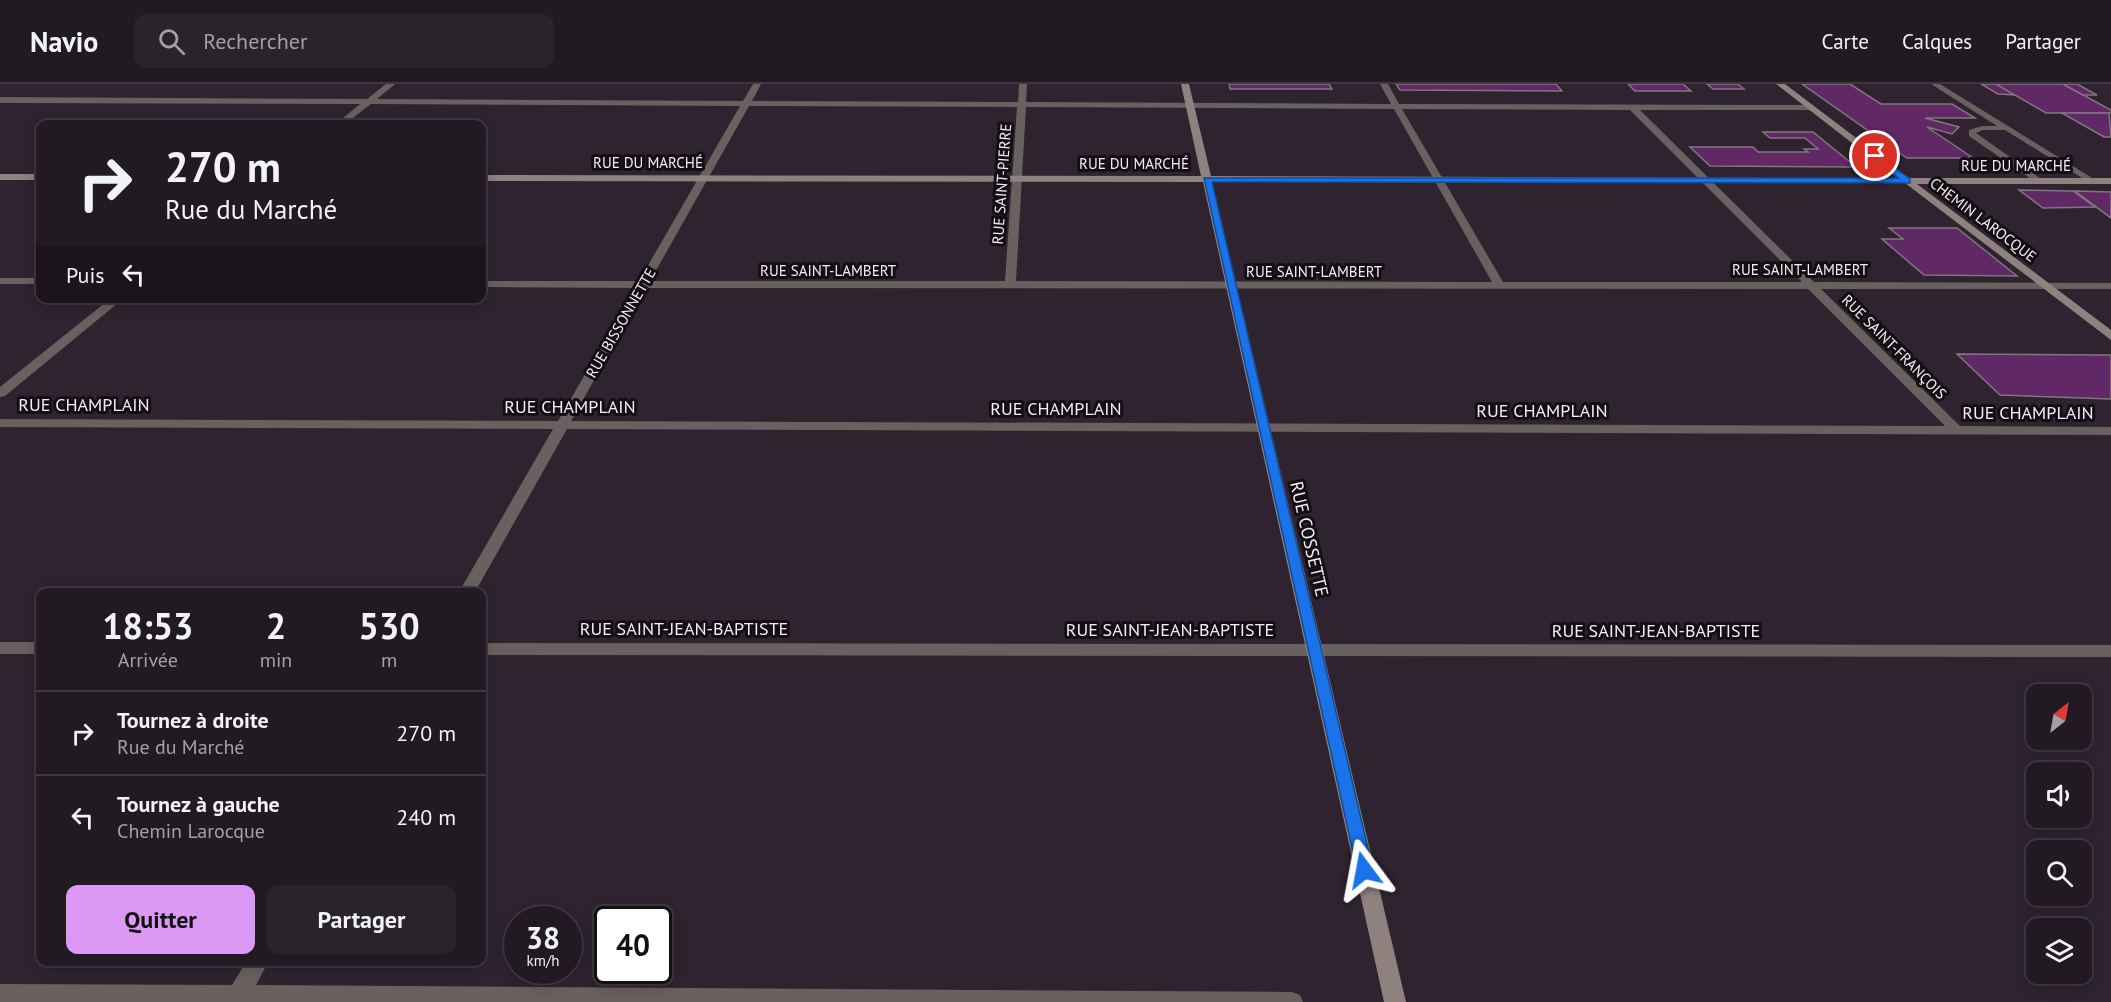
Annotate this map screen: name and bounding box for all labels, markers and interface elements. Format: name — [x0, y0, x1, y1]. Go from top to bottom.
search box — [134, 14, 554, 68]
text: Navio — [30, 23, 98, 60]
icon: search — [155, 25, 188, 58]
text: Rechercher — [203, 27, 307, 55]
text: Carte — [1822, 28, 1869, 55]
text: Calques — [1902, 28, 1972, 55]
text: Partager — [2005, 28, 2081, 55]
street label: RUE SAINT-PIERRE — [988, 123, 1015, 245]
pin — [1849, 130, 1900, 181]
text: 270 m — [165, 139, 281, 194]
icon: arrive — [1858, 139, 1891, 172]
icon: right — [66, 144, 144, 222]
street label: RUE DU MARCHÉ — [593, 153, 703, 172]
street label: RUE DU MARCHÉ — [1079, 154, 1189, 173]
street label: RUE DU MARCHÉ — [1961, 156, 2071, 175]
street label: CHEMIN LAROCQUE — [1926, 173, 2040, 266]
text: Rue du Marché — [165, 192, 337, 226]
icon: left — [117, 258, 150, 291]
street label: RUE SAINT-LAMBERT — [1732, 260, 1869, 279]
text: Puis — [66, 261, 105, 289]
street label: RUE SAINT-LAMBERT — [760, 261, 897, 280]
street label: RUE SAINT-LAMBERT — [1246, 262, 1383, 281]
street label: RUE BISSONNETTE — [582, 265, 660, 381]
street label: RUE SAINT-FRANÇOIS — [1838, 290, 1951, 403]
street label: RUE CHAMPLAIN — [18, 393, 150, 416]
street label: RUE CHAMPLAIN — [504, 395, 636, 418]
street label: RUE CHAMPLAIN — [990, 397, 1122, 420]
street label: RUE CHAMPLAIN — [1476, 399, 1608, 422]
street label: RUE CHAMPLAIN — [1962, 401, 2094, 424]
street label: RUE COSSETTE — [1285, 479, 1334, 599]
text: 18:53 — [102, 602, 194, 649]
text: 2 — [266, 602, 286, 649]
text: 530 — [359, 602, 420, 649]
street label: RUE SAINT-JEAN-BAPTISTE — [580, 617, 788, 640]
street label: RUE SAINT-JEAN-BAPTISTE — [1066, 618, 1274, 641]
street label: RUE SAINT-JEAN-BAPTISTE — [1552, 619, 1760, 642]
text: Arrivée — [118, 647, 178, 673]
text: min — [260, 647, 292, 673]
text: m — [381, 647, 397, 673]
north arrow — [2026, 684, 2092, 750]
map controls — [2026, 684, 2092, 984]
text: Tournez à droite — [117, 706, 269, 734]
icon: right — [66, 717, 99, 750]
text: 270 m — [396, 719, 456, 747]
text: Rue du Marché — [117, 734, 245, 760]
button: sound — [2026, 762, 2092, 828]
text: Tournez à gauche — [117, 790, 280, 818]
icon: left — [66, 801, 99, 834]
text: 240 m — [396, 803, 456, 831]
text: Chemin Larocque — [117, 818, 265, 844]
position arrow — [1332, 838, 1396, 902]
button: search — [2026, 840, 2092, 906]
button: Quitter — [66, 885, 255, 954]
button: Partager — [267, 885, 456, 954]
speed limit sign: 40 — [594, 906, 672, 984]
text: 38 — [526, 918, 560, 957]
button: layers — [2026, 918, 2092, 984]
text: km/h — [527, 951, 559, 970]

